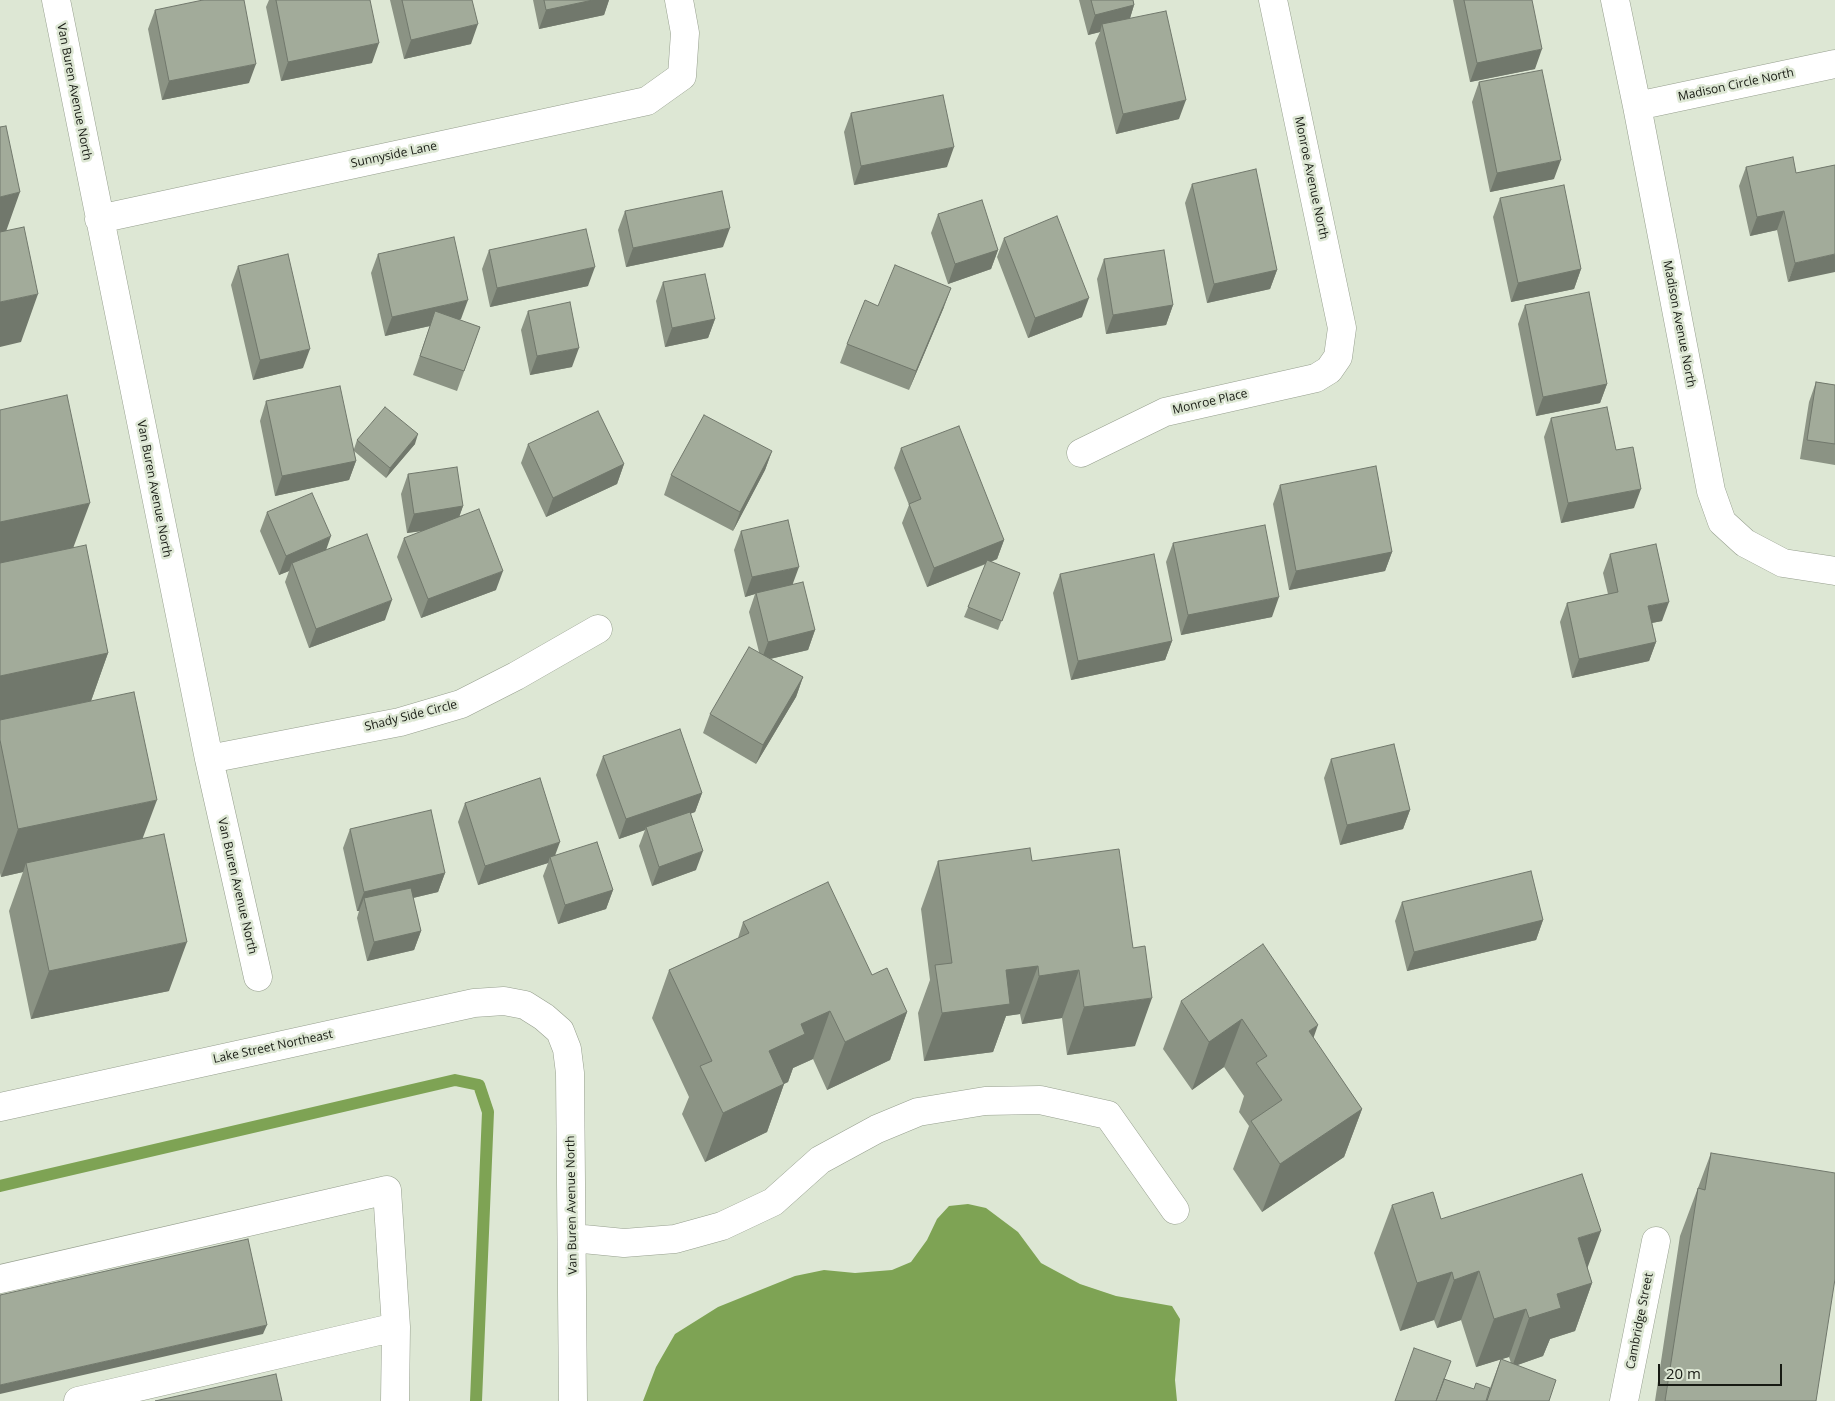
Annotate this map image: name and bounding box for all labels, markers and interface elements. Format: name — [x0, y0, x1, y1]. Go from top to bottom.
street label: Van Buren Avenue North — [54, 22, 94, 162]
street label: Madison Circle North — [1677, 66, 1795, 104]
street label: Monroe Avenue North — [1291, 115, 1331, 241]
street label: Sunnyside Lane — [350, 139, 438, 171]
street label: Madison Avenue North — [1660, 259, 1698, 389]
street label: Monroe Place — [1171, 386, 1249, 418]
street label: Van Buren Avenue North — [134, 419, 174, 559]
street label: Shady Side Circle — [363, 698, 459, 734]
street label: Van Buren Avenue North — [214, 817, 260, 955]
street label: Lake Street Northeast — [212, 1027, 334, 1067]
street label: Van Buren Avenue North — [564, 1135, 580, 1275]
street label: Cambridge Street — [1624, 1272, 1656, 1370]
scale bar — [1660, 1354, 1784, 1386]
text: 20 m — [1666, 1363, 1701, 1383]

